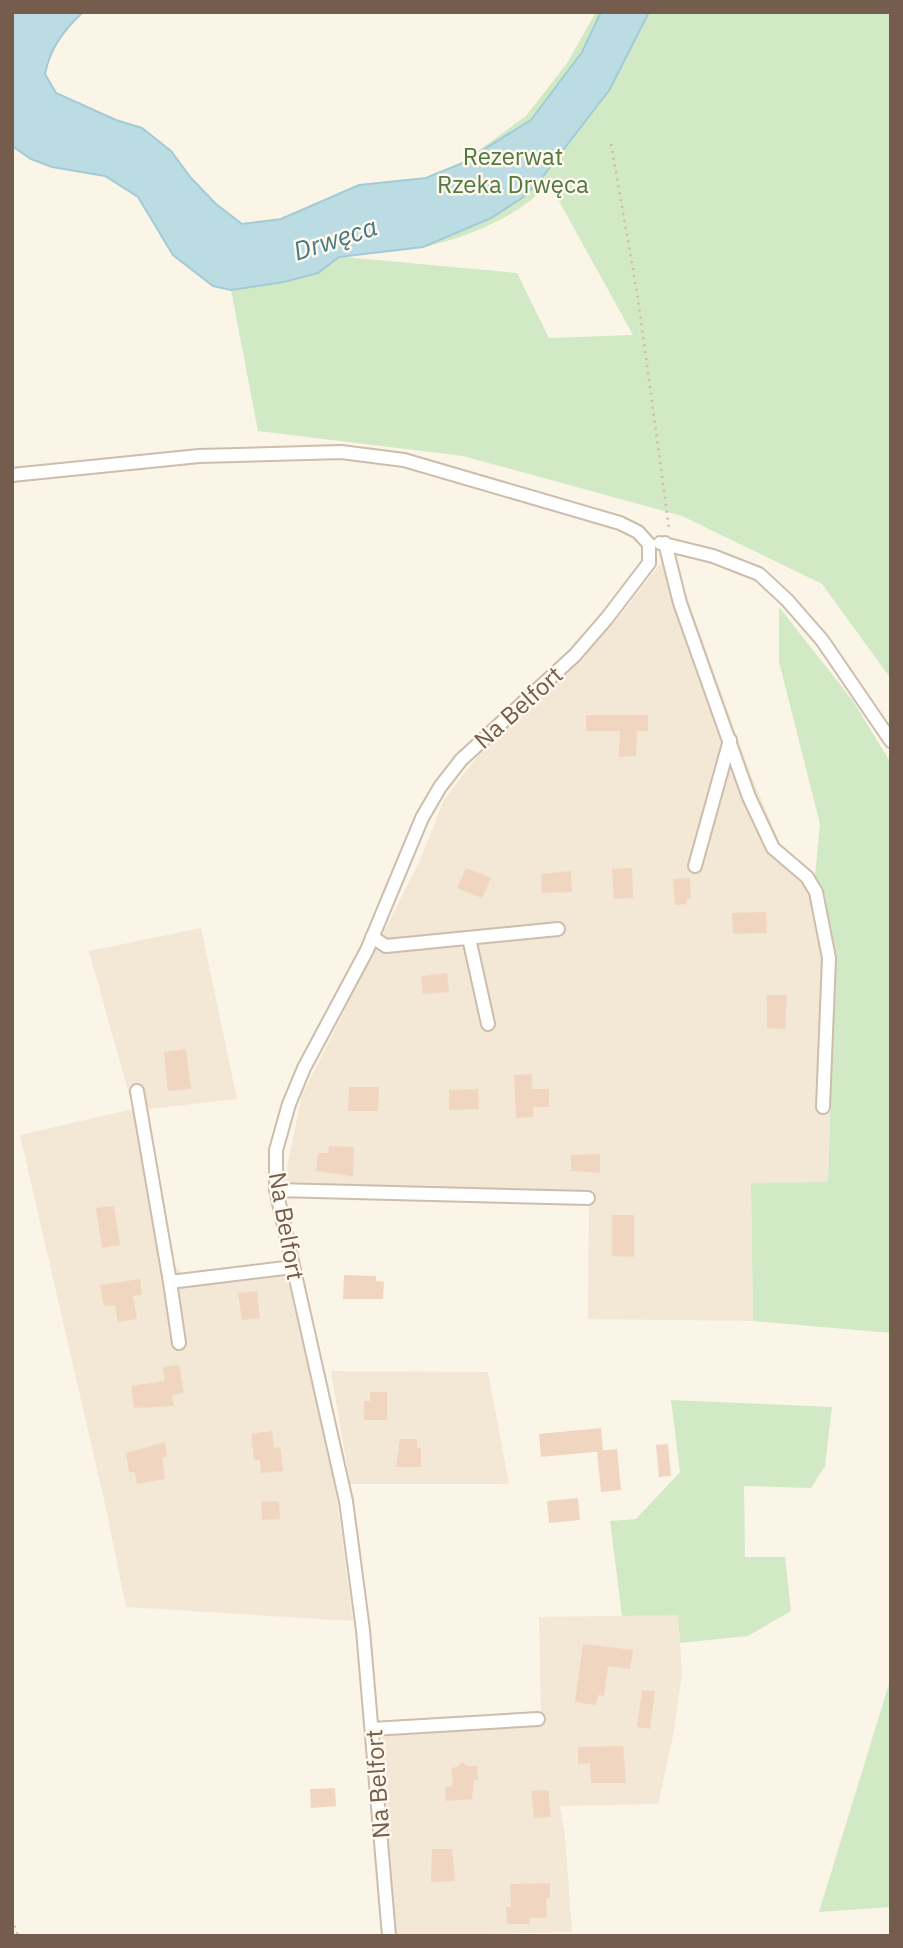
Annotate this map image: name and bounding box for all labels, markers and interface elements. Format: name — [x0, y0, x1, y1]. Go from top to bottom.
park label: Rezerwat Rzeka Drwęca — [437, 140, 589, 200]
water label: Drwęca — [289, 208, 381, 268]
street label: Na Belfort — [467, 659, 569, 755]
street label: Na Belfort — [262, 1169, 312, 1283]
street label: Na Belfort — [357, 1728, 397, 1840]

